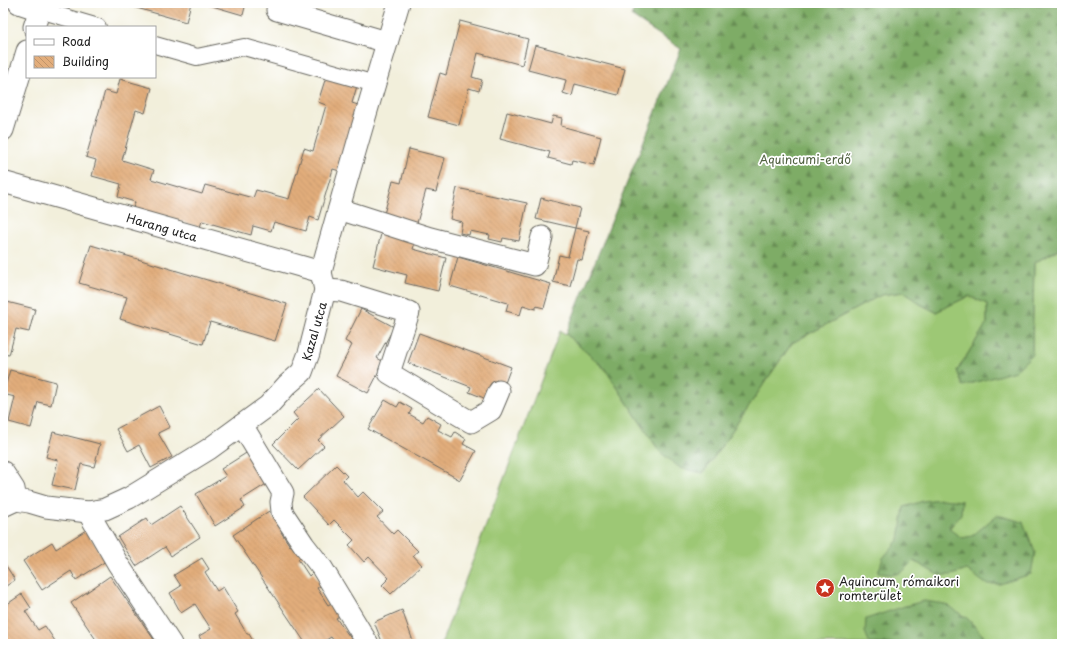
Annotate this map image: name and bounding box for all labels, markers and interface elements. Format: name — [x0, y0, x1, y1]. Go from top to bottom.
legend — [26, 26, 156, 78]
text: Road — [62, 32, 91, 50]
text: Building — [62, 52, 109, 70]
park label: Aquincumi-erdő — [759, 150, 851, 168]
street label: Harang utca — [124, 208, 200, 246]
street label: Kazal utca — [297, 299, 331, 363]
place label: Aquincum, rómaikori romterület — [839, 572, 959, 604]
place icon: Aquincum, rómaikori romterület — [814, 577, 836, 599]

